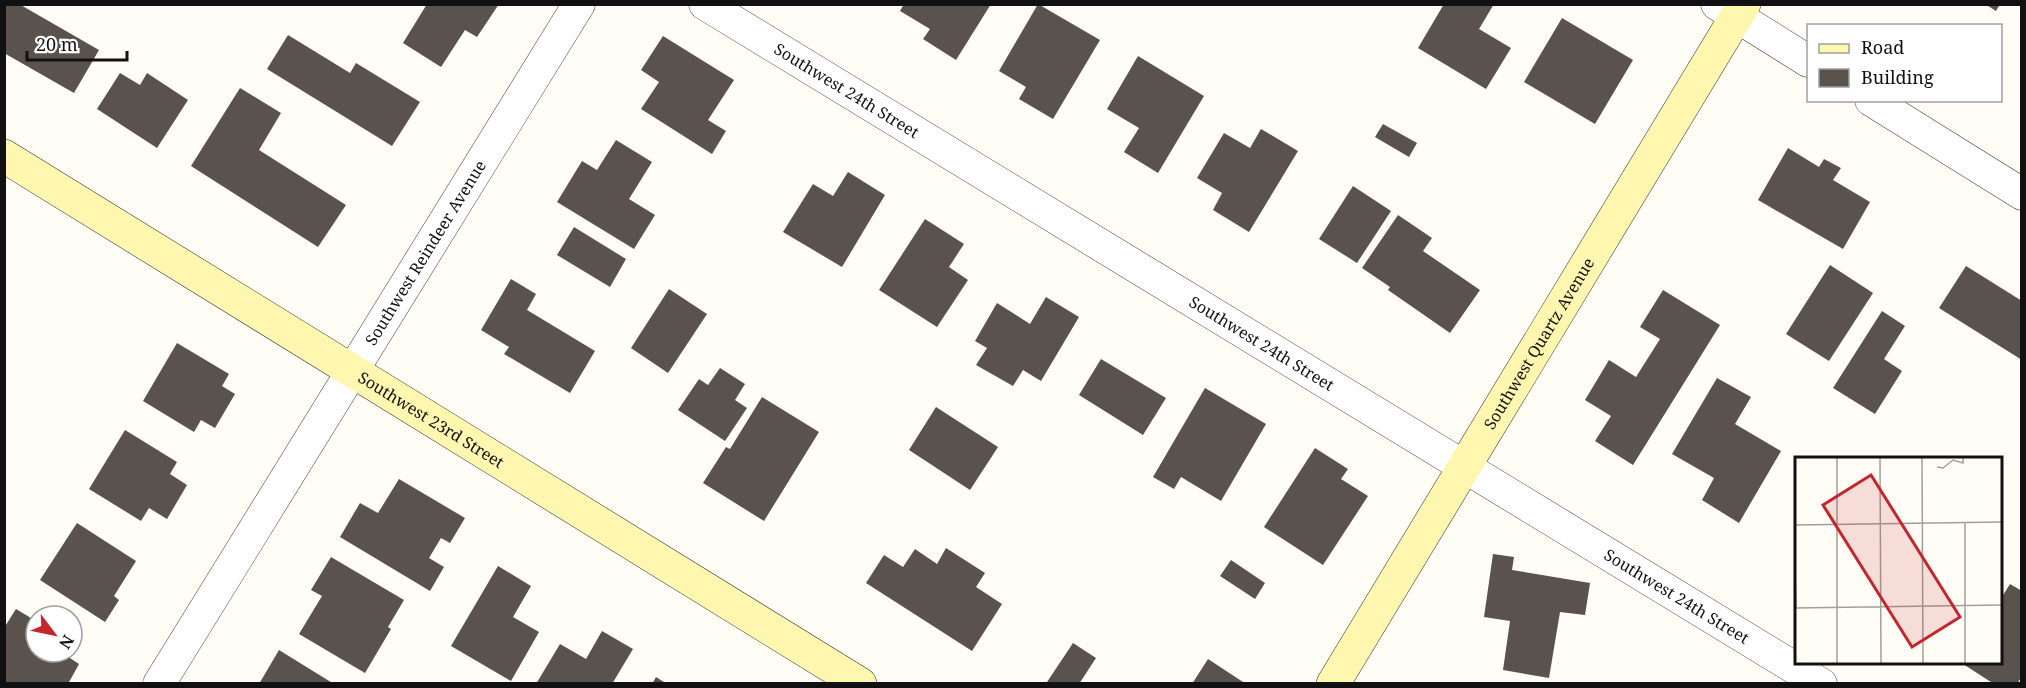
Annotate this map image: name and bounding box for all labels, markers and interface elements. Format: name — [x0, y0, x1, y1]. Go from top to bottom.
scale bar — [27, 24, 128, 62]
legend — [1807, 24, 2002, 102]
text: 20 m — [36, 32, 78, 56]
text: Road — [1861, 35, 1904, 59]
street label: Southwest 24th Street — [770, 38, 924, 143]
text: Building — [1861, 65, 1934, 89]
street label: Southwest Reindeer Avenue — [360, 156, 491, 349]
street label: Southwest Quartz Avenue — [1478, 253, 1599, 433]
street label: Southwest 24th Street — [1185, 291, 1339, 396]
street label: Southwest 23rd Street — [354, 366, 509, 473]
inset map — [1795, 457, 2002, 664]
street label: Southwest 24th Street — [1600, 544, 1754, 649]
north arrow — [24, 604, 84, 664]
text: N — [54, 631, 79, 653]

